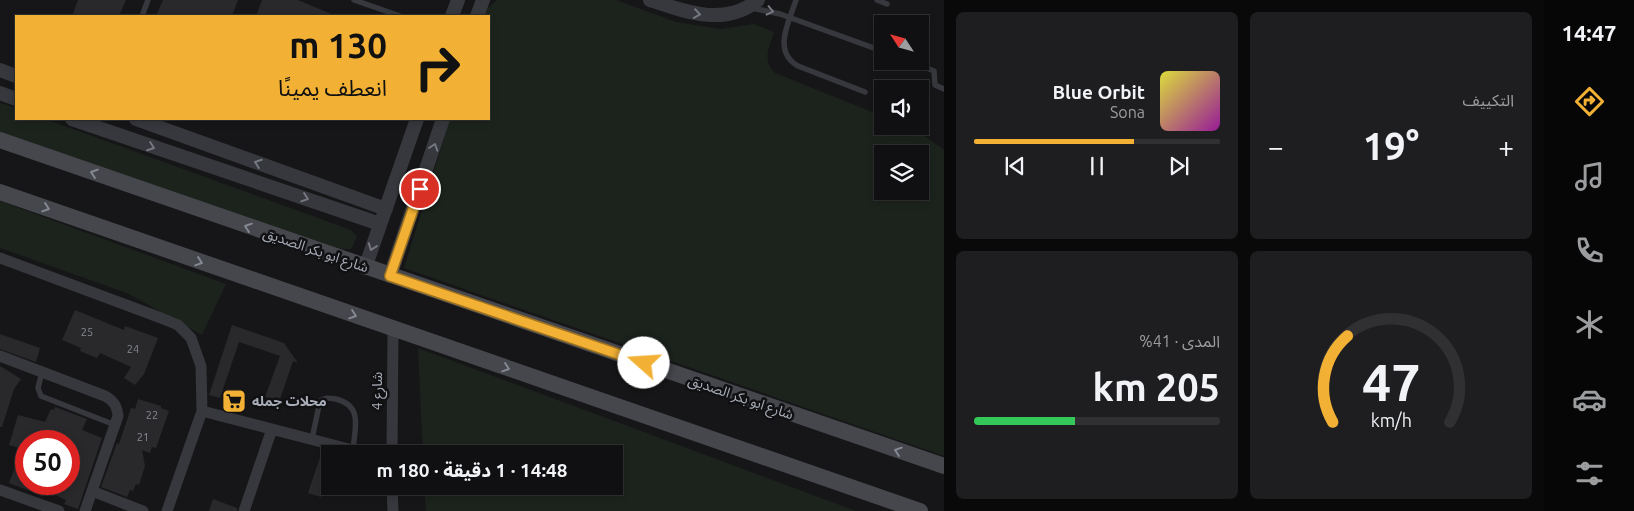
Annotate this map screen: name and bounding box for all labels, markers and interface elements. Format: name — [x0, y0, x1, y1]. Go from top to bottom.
one-way arrow — [765, 5, 774, 16]
one-way arrow — [693, 8, 701, 19]
north arrow — [874, 15, 929, 70]
map controls — [874, 15, 929, 200]
text: 14:47 — [1561, 20, 1617, 45]
text: 130 m — [289, 25, 387, 65]
icon: right — [405, 35, 470, 100]
text: انعطف يمينًا — [278, 75, 387, 100]
button: sound — [874, 80, 929, 135]
text: Blue Orbit — [1052, 81, 1145, 103]
icon: directions — [1572, 84, 1607, 119]
text: التكييف — [1462, 91, 1514, 109]
text: Sona — [1110, 103, 1145, 121]
text: 19° — [1363, 125, 1419, 167]
text: − — [1268, 131, 1284, 162]
text: + — [1498, 131, 1514, 162]
one-way arrow — [146, 141, 155, 151]
one-way arrow — [428, 143, 438, 152]
button: layers — [874, 145, 929, 200]
icon: previous — [1001, 152, 1029, 180]
icon: pause — [1083, 152, 1111, 180]
icon: next — [1165, 152, 1193, 180]
one-way arrow — [254, 159, 263, 169]
icon: music — [1572, 159, 1607, 194]
pin — [399, 168, 441, 210]
one-way arrow — [91, 169, 99, 179]
icon: arrive — [406, 175, 434, 203]
one-way arrow — [301, 192, 309, 202]
one-way arrow — [41, 202, 50, 212]
one-way arrow — [244, 223, 253, 233]
street label: شارع ابو بكر الصديق — [260, 224, 371, 278]
icon: phone — [1572, 233, 1607, 268]
one-way arrow — [368, 242, 378, 251]
one-way arrow — [195, 256, 203, 266]
icon: climate — [1572, 307, 1607, 342]
one-way arrow — [348, 309, 357, 319]
house number: 25 — [81, 326, 93, 338]
text: المدى · 41% — [1139, 332, 1220, 350]
position arrow — [617, 336, 669, 388]
house number: 24 — [127, 343, 139, 355]
text: 47 — [1362, 353, 1420, 411]
one-way arrow — [502, 362, 510, 372]
text: 205 km — [1093, 366, 1220, 408]
street label: شارع ابو بكر الصديق — [685, 371, 796, 425]
street label: شارع 4 — [369, 372, 388, 410]
icon: car — [1572, 382, 1607, 417]
supermarket icon: محلات جمله — [221, 388, 247, 414]
place label: محلات جمله — [252, 393, 327, 409]
house number: 22 — [146, 409, 158, 421]
text: km/h — [1370, 410, 1412, 430]
speed limit sign: 50 — [15, 430, 80, 495]
house number: 21 — [137, 431, 149, 443]
one-way arrow — [894, 446, 903, 456]
icon: filters — [1572, 456, 1607, 491]
text: 14:48 · 1 دقيقة · 180 m — [376, 459, 568, 481]

